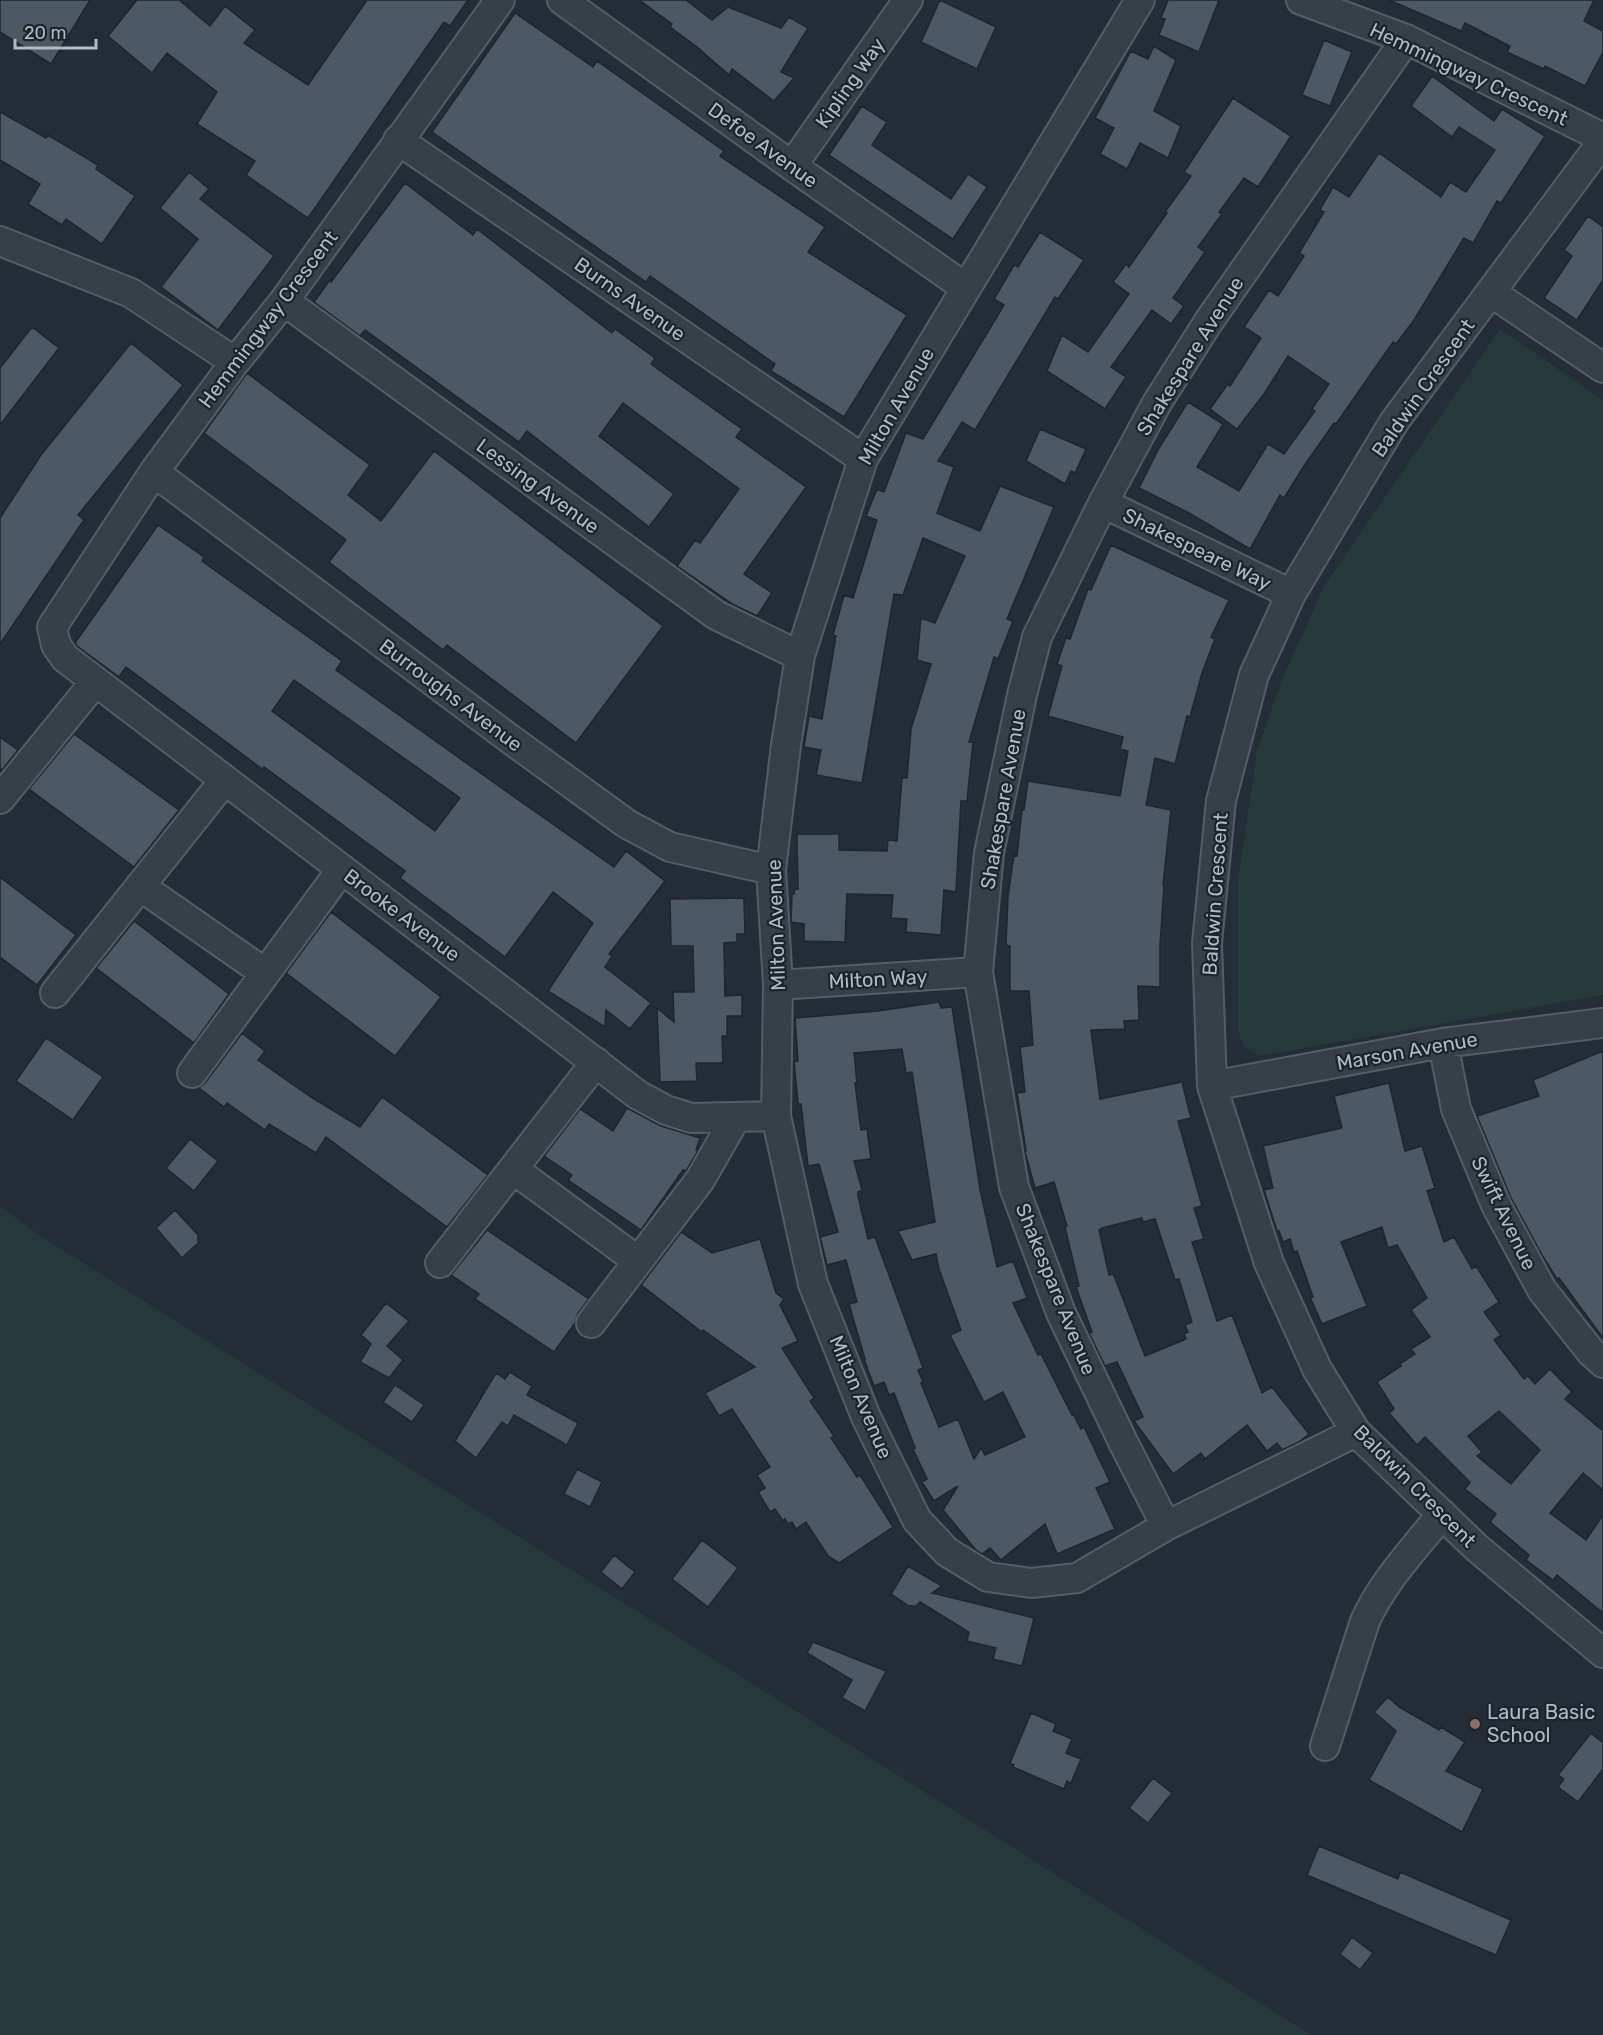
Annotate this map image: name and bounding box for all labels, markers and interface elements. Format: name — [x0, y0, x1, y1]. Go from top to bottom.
scale bar — [15, 12, 96, 50]
street label: Hemmingway Crescent — [1366, 17, 1572, 131]
text: 20 m — [24, 22, 66, 44]
street label: Kipling Way — [810, 33, 890, 133]
street label: Defoe Avenue — [704, 97, 822, 193]
street label: Hemmingway Crescent — [193, 225, 343, 412]
street label: Burns Avenue — [570, 252, 690, 346]
street label: Shakespare Avenue — [1131, 272, 1249, 440]
street label: Baldwin Crescent — [1366, 314, 1480, 462]
street label: Milton Avenue — [853, 343, 939, 469]
street label: Lessing Avenue — [472, 433, 604, 539]
street label: Shakespeare Way — [1119, 503, 1275, 595]
street label: Burroughs Avenue — [375, 633, 527, 757]
street label: Shakespare Avenue — [975, 707, 1031, 891]
street label: Baldwin Crescent — [1197, 812, 1233, 976]
street label: Milton Avenue — [762, 859, 790, 991]
street label: Brooke Avenue — [339, 864, 465, 966]
street label: Milton Way — [828, 964, 928, 994]
street label: Marson Avenue — [1335, 1027, 1479, 1075]
street label: Swift Avenue — [1466, 1152, 1542, 1274]
street label: Shakespare Avenue — [1011, 1200, 1101, 1378]
street label: Milton Avenue — [824, 1332, 898, 1462]
street label: Baldwin Crescent — [1349, 1420, 1481, 1552]
place label: Laura Basic School — [1487, 1700, 1595, 1747]
marker: Laura Basic School — [1468, 1717, 1482, 1731]

